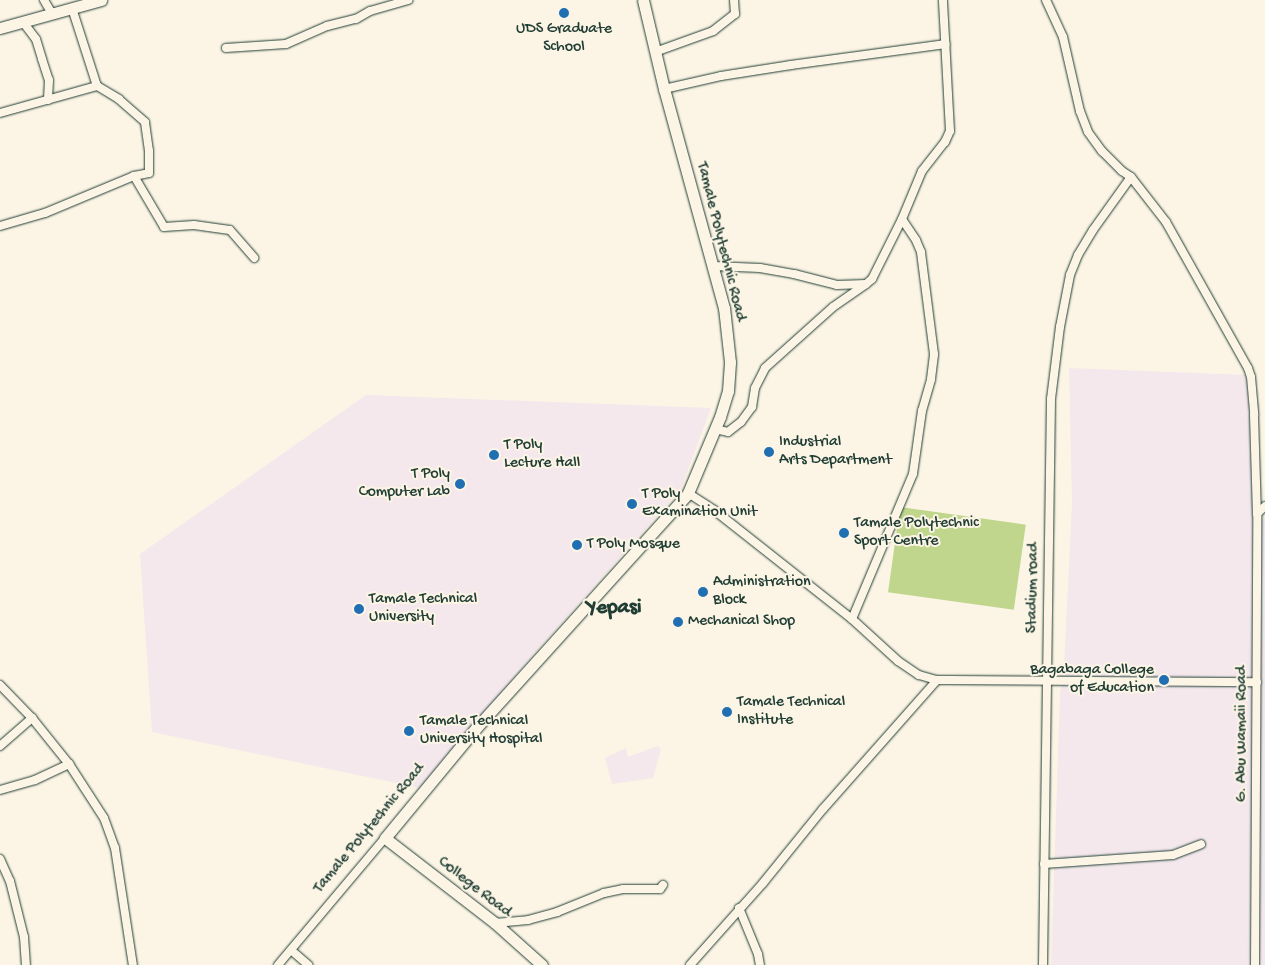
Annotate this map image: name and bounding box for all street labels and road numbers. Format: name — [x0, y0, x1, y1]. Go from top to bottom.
street label: Tamale Polytechnic Road — [691, 160, 749, 324]
street label: Stadium road — [1024, 543, 1044, 633]
street label: G. Abu Wamaii Road — [1233, 666, 1253, 802]
street label: Tamale Polytechnic Road — [310, 760, 430, 898]
street label: College Road — [433, 853, 515, 923]

